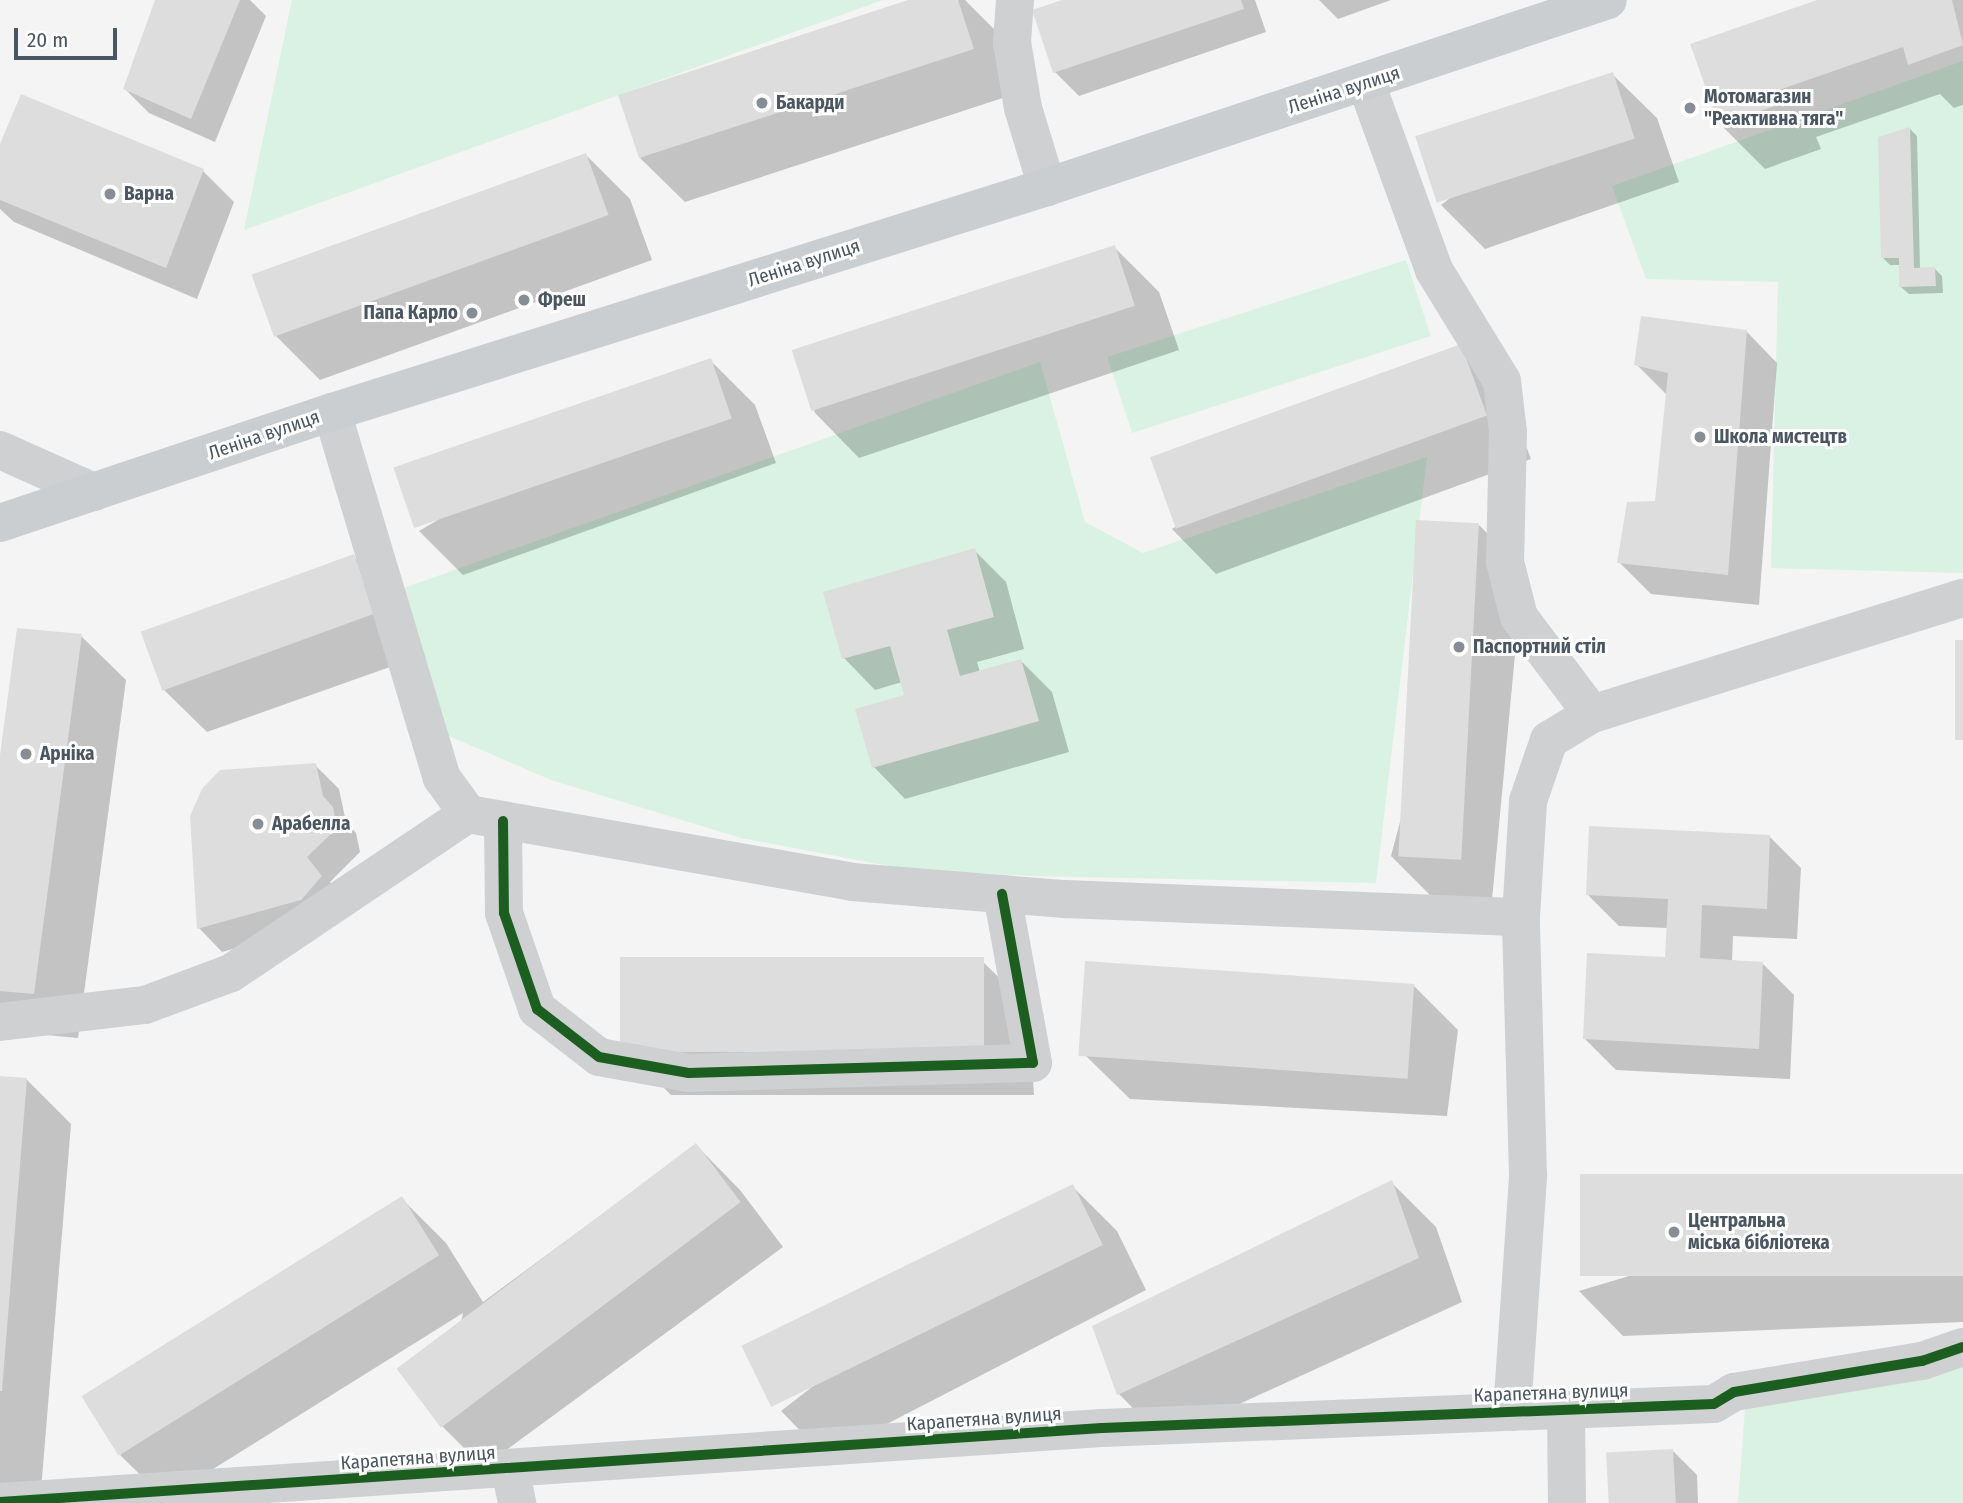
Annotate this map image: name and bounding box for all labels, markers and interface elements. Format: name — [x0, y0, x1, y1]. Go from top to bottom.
scale bar — [18, 14, 121, 58]
text: 20 m — [27, 27, 68, 53]
street label: Леніна вулиця — [1285, 61, 1403, 119]
place label: Мотомагазин "Реактивна тяга" — [1704, 86, 1843, 130]
place label: Бакарди — [776, 92, 844, 114]
marker: Бакарди — [754, 95, 770, 111]
marker: Мотомагазин "Реактивна тяга" — [1682, 100, 1698, 116]
place label: Варна — [124, 183, 174, 205]
marker: Варна — [102, 186, 118, 202]
street label: Леніна вулиця — [745, 234, 863, 292]
place label: Фреш — [538, 289, 586, 311]
marker: Фреш — [516, 292, 532, 308]
place label: Папа Карло — [364, 302, 458, 324]
marker: Папа Карло — [464, 305, 480, 321]
street label: Леніна вулиця — [205, 405, 323, 465]
place label: Школа мистецтв — [1714, 426, 1847, 448]
marker: Школа мистецтв — [1692, 429, 1708, 445]
place label: Паспортний стіл — [1473, 636, 1606, 658]
marker: Паспортний стіл — [1451, 639, 1467, 655]
place label: Арніка — [40, 743, 94, 765]
marker: Арніка — [18, 746, 34, 762]
place label: Арабелла — [272, 813, 350, 835]
marker: Арабелла — [250, 816, 266, 832]
place label: Центральна міська бібліотека — [1688, 1210, 1830, 1254]
marker: Центральна міська бібліотека — [1666, 1224, 1682, 1240]
street label: Карапетяна вулиця — [1473, 1379, 1629, 1407]
street label: Карапетяна вулиця — [906, 1402, 1062, 1436]
street label: Карапетяна вулиця — [340, 1441, 496, 1475]

